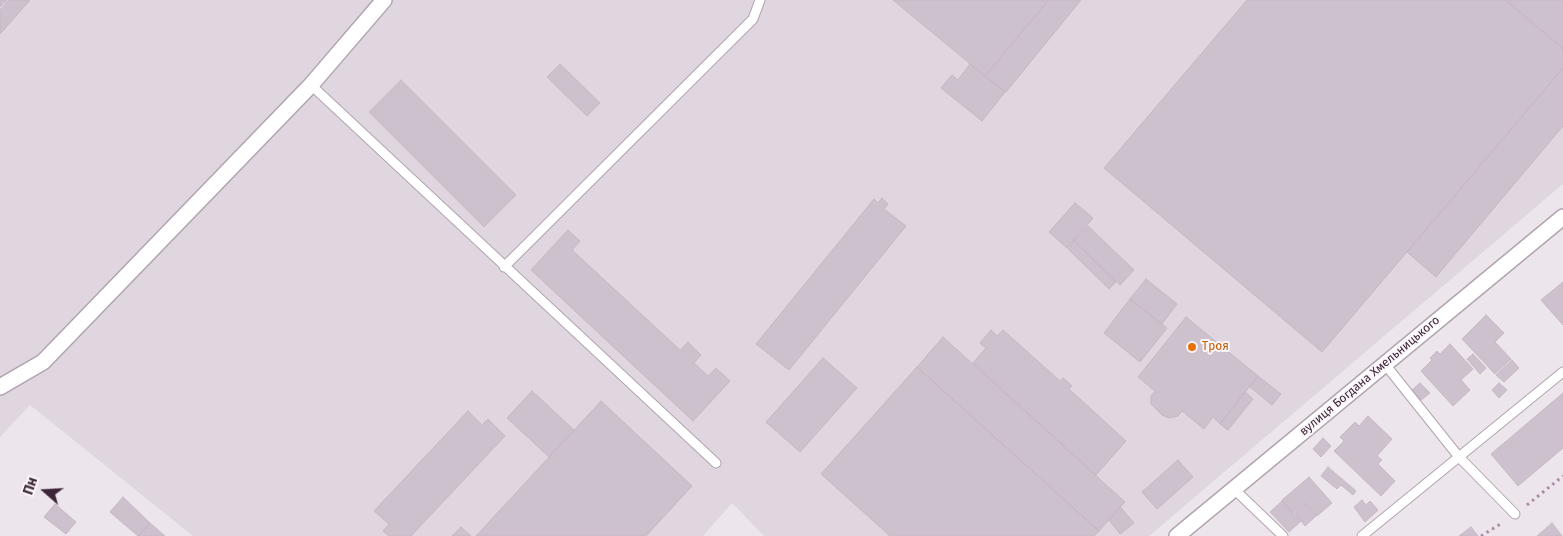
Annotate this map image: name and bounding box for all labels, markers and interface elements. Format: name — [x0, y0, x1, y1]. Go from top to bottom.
street label: вулиця Богдана Хмельницького — [1297, 313, 1443, 439]
place label: Троя — [1202, 340, 1229, 354]
marker: Троя — [1186, 341, 1198, 353]
north arrow — [20, 466, 70, 516]
text: Пн — [19, 475, 41, 497]

